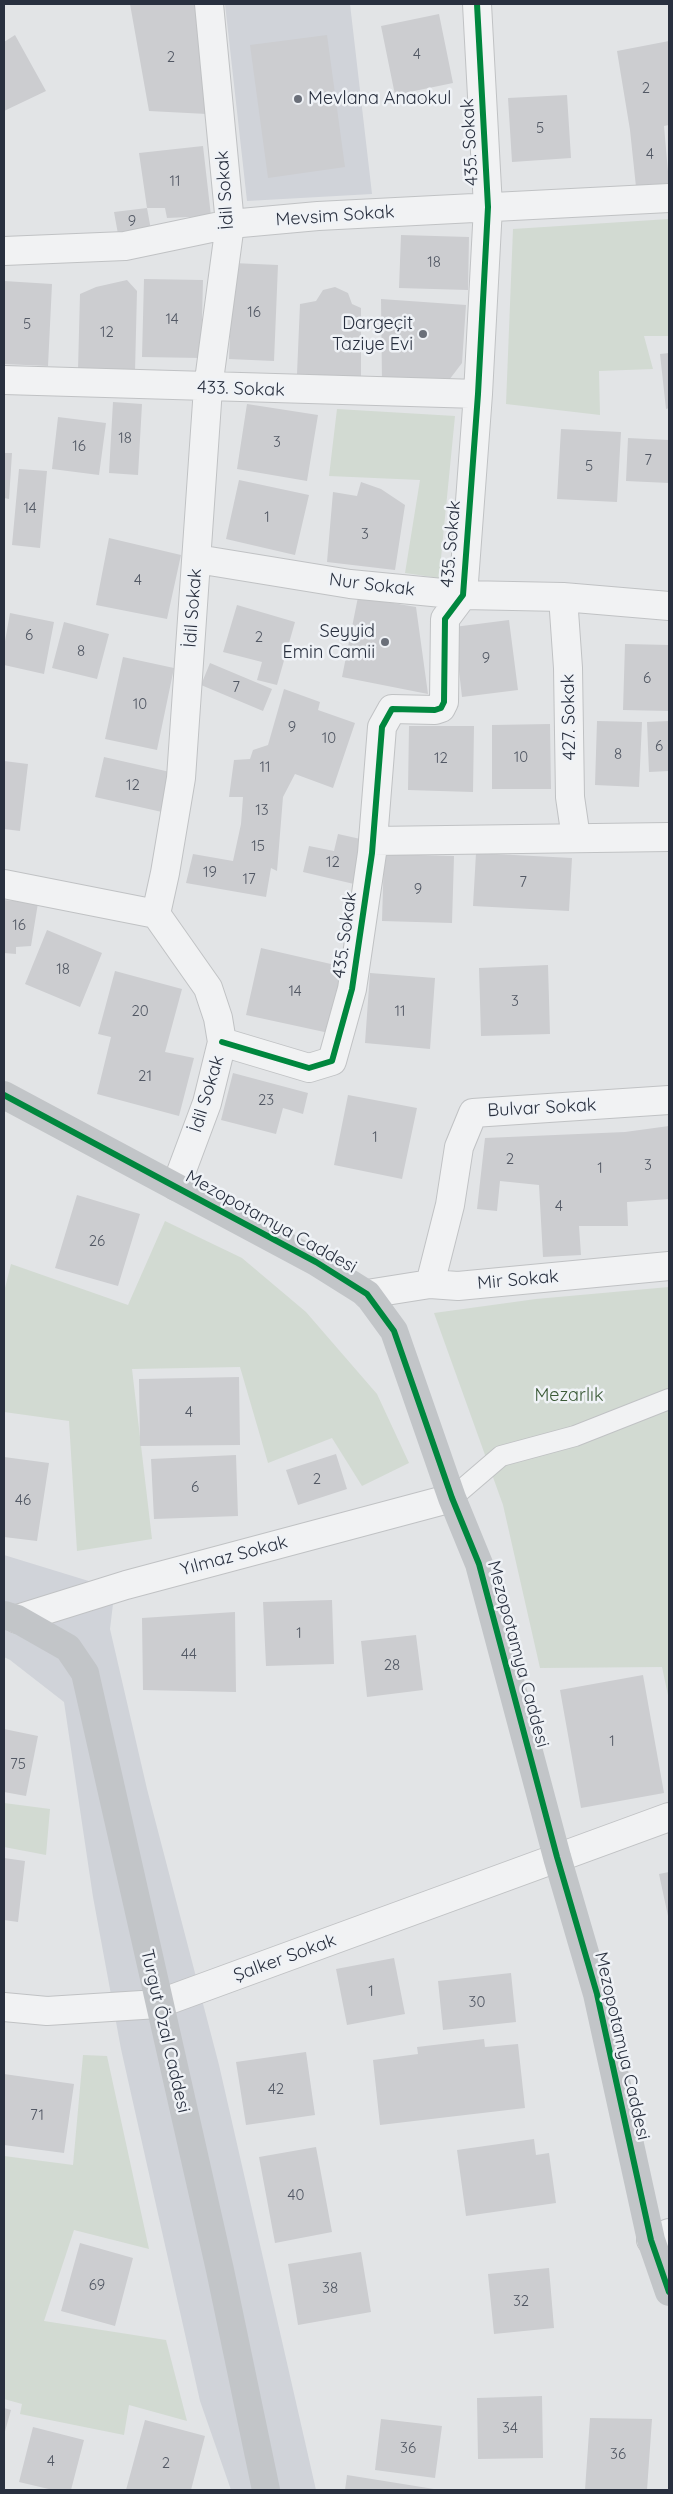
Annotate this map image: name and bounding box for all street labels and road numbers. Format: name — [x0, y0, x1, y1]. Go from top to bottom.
street label: 435. Sokak — [457, 98, 483, 186]
street label: İdil Sokak — [211, 150, 239, 230]
street label: Mevsim Sokak — [275, 201, 395, 231]
street label: 433. Sokak — [197, 377, 285, 401]
street label: 435. Sokak — [436, 499, 466, 589]
street label: İdil Sokak — [179, 568, 207, 648]
street label: Nur Sokak — [328, 569, 416, 601]
street label: 427. Sokak — [557, 674, 581, 760]
street label: 435. Sokak — [328, 890, 362, 980]
street label: İdil Sokak — [185, 1053, 229, 1135]
street label: Bulvar Sokak — [487, 1094, 597, 1122]
street label: Mezopotamya Caddesi — [182, 1166, 360, 1278]
street label: Mir Sokak — [476, 1266, 560, 1294]
street label: Yılmaz Sokak — [178, 1531, 290, 1581]
street label: Mezopotamya Caddesi — [483, 1558, 553, 1750]
street label: Şalker Sokak — [231, 1929, 339, 1987]
street label: Turgut Özal Caddesi — [136, 1947, 194, 2115]
street label: Mezopotamya Caddesi — [590, 1950, 654, 2142]

